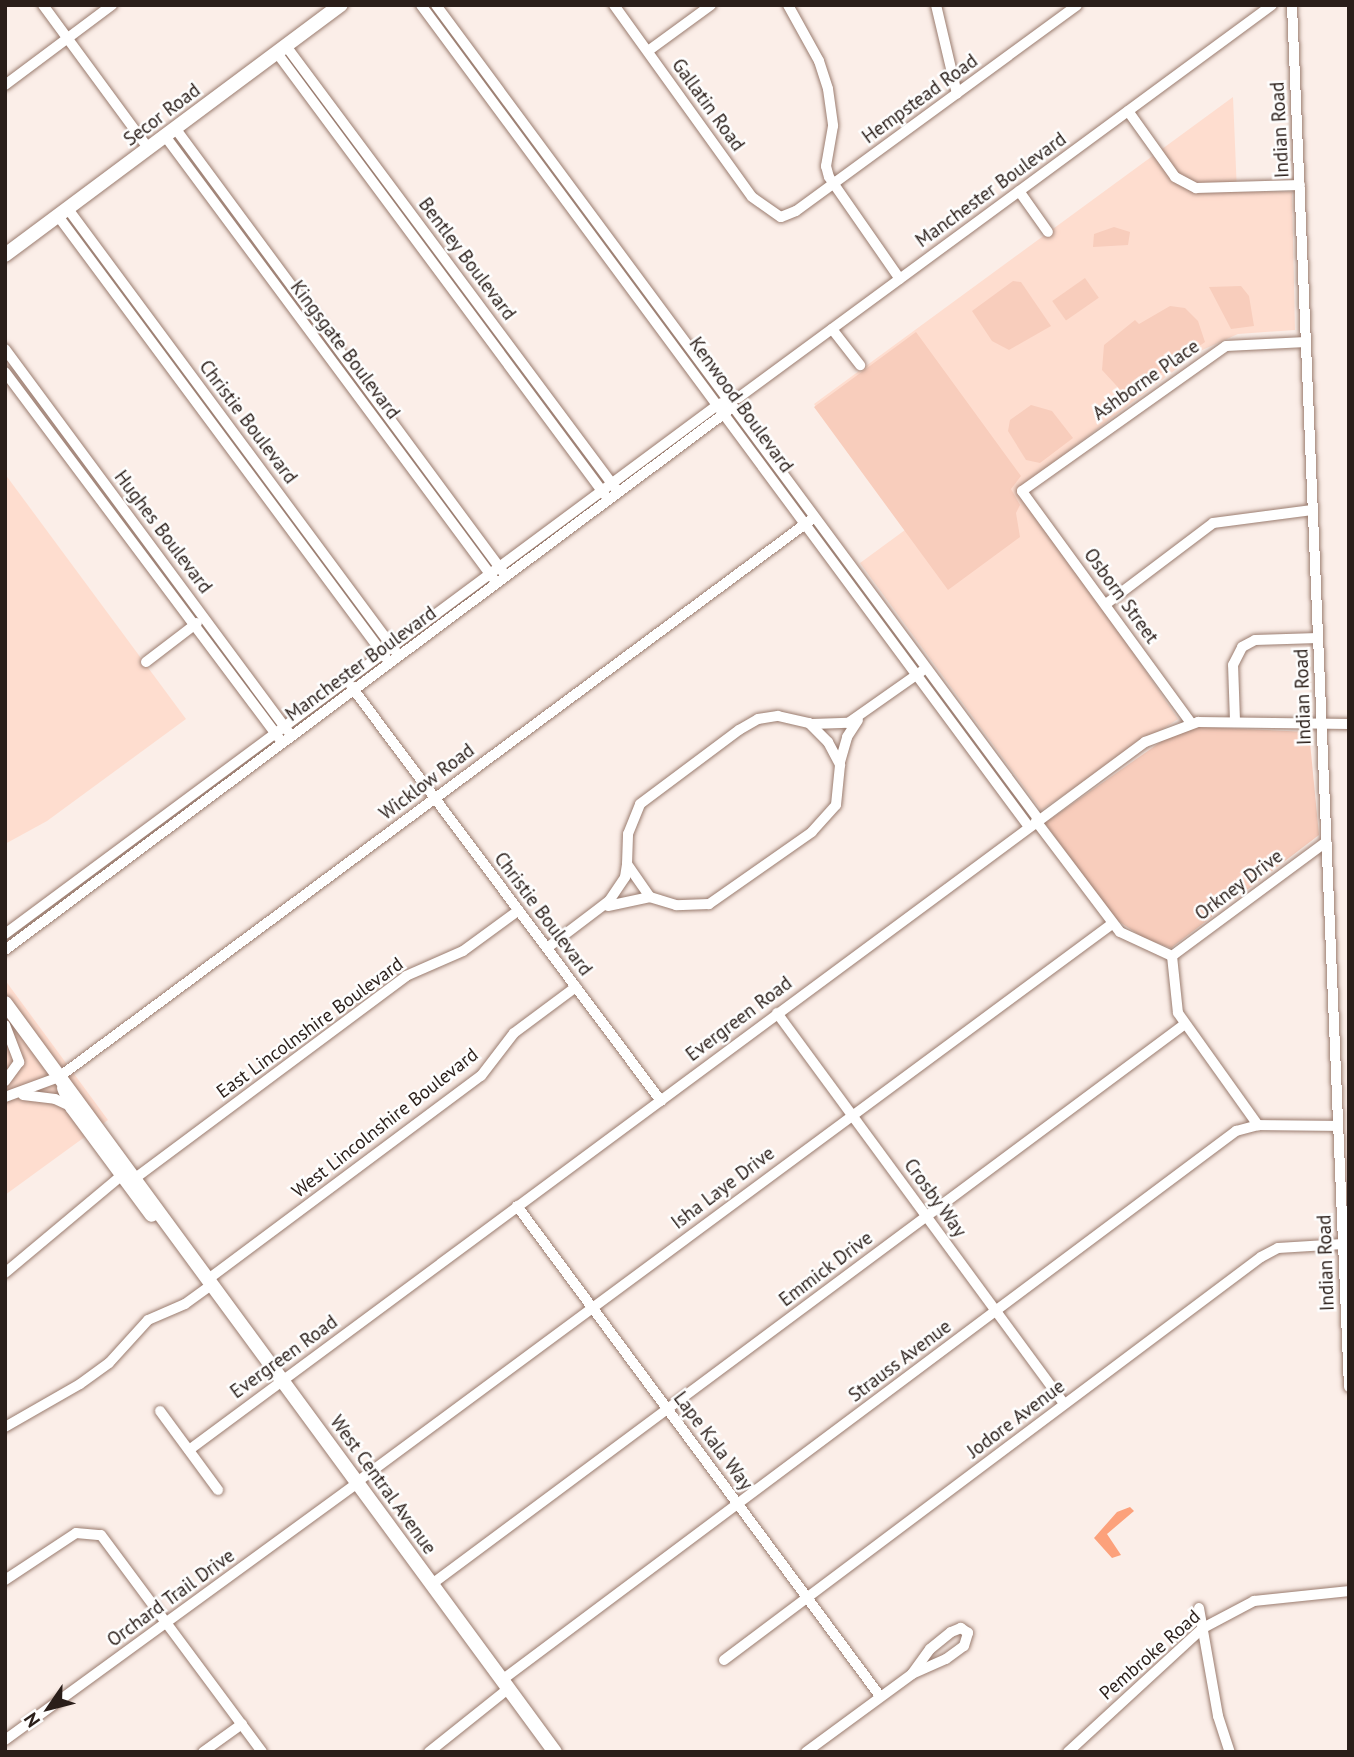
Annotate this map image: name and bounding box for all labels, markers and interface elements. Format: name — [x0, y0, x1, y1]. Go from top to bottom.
street label: Hempstead Road — [858, 50, 982, 148]
street label: Gallatin Road — [667, 54, 749, 156]
street label: Secor Road — [119, 79, 205, 151]
street label: Indian Road — [1266, 81, 1294, 179]
street label: Manchester Boulevard — [911, 128, 1071, 252]
street label: Bentley Boulevard — [413, 193, 521, 325]
street label: Kingsgate Boulevard — [286, 276, 404, 424]
street label: Kenwood Boulevard — [684, 333, 798, 477]
street label: Ashborne Place — [1088, 335, 1204, 425]
street label: Christie Boulevard — [194, 356, 302, 488]
street label: Hughes Boulevard — [109, 466, 217, 598]
street label: Osborn Street — [1079, 544, 1163, 648]
street label: Manchester Boulevard — [281, 602, 441, 726]
street label: Indian Road — [1290, 648, 1316, 746]
street label: Wicklow Road — [375, 739, 479, 825]
street label: Orkney Drive — [1190, 844, 1288, 926]
street label: Christie Boulevard — [489, 848, 597, 980]
street label: East Lincolnshire Boulevard — [212, 953, 408, 1103]
street label: Evergreen Road — [682, 972, 796, 1066]
street label: West Lincolnshire Boulevard — [287, 1043, 483, 1203]
street label: Isha Laye Drive — [667, 1142, 779, 1234]
street label: Crosby Way — [899, 1154, 971, 1242]
street label: Indian Road — [1313, 1214, 1339, 1312]
street label: Emmick Drive — [775, 1226, 877, 1312]
street label: Evergreen Road — [226, 1311, 342, 1403]
street label: Strauss Avenue — [844, 1315, 956, 1407]
street label: Jodore Avenue — [963, 1375, 1069, 1463]
street label: Lape Kala Way — [669, 1387, 757, 1495]
street label: West Central Avenue — [325, 1411, 441, 1559]
street label: Orchard Trail Drive — [103, 1544, 239, 1652]
street label: Pembroke Road — [1095, 1605, 1205, 1705]
north arrow — [14, 1673, 84, 1743]
text: N — [18, 1708, 45, 1732]

